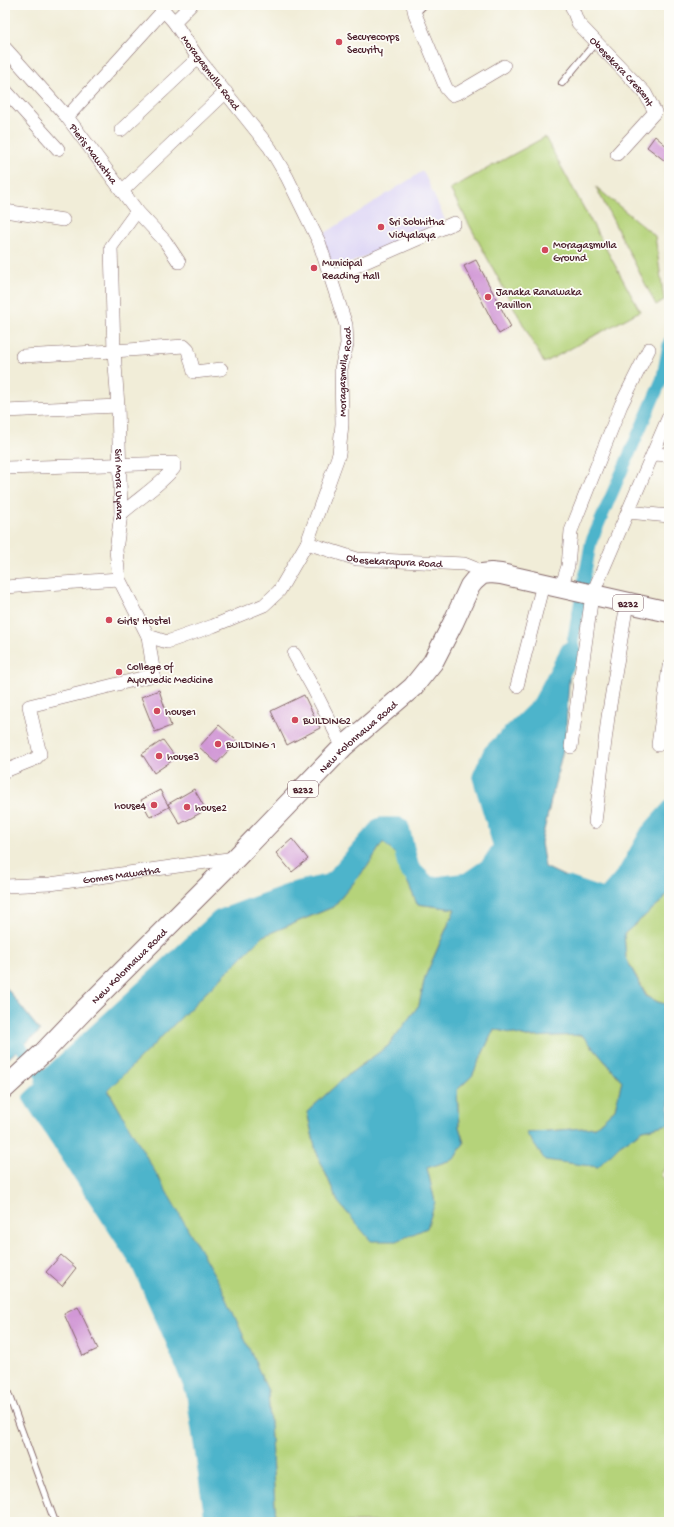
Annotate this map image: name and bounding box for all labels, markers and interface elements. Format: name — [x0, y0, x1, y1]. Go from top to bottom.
place label: Securecorps Security — [347, 32, 400, 57]
street label: Moragasmulla Road — [177, 34, 242, 114]
street label: Obesekara Crescent — [586, 35, 656, 110]
marker: Securecorps Security — [334, 37, 344, 47]
street label: Pieris Mawatha — [65, 121, 119, 188]
place label: Sri Sobhitha Vidyalaya — [388, 217, 445, 242]
marker: Sri Sobhitha Vidyalaya — [376, 222, 386, 232]
place label: Moragasmulla Ground — [553, 240, 618, 265]
marker: Moragasmulla Ground — [540, 245, 550, 255]
place label: Municipal Reading Hall — [322, 258, 380, 283]
marker: Municipal Reading Hall — [309, 263, 319, 273]
place label: Janaka Ranawaka Pavillon — [495, 287, 583, 312]
marker: Janaka Ranawaka Pavillon — [483, 292, 493, 302]
street label: Moragasmulla Road — [337, 325, 355, 417]
street label: Siri Mora Uyana — [111, 448, 125, 522]
street label: Obesekarapura Road — [344, 552, 444, 571]
road number: B232 — [613, 595, 643, 611]
marker: Girls' Hostel — [104, 615, 114, 625]
place label: Girls' Hostel — [117, 616, 171, 628]
place label: College of Ayurvedic Medicine — [127, 661, 213, 687]
marker: College of Ayurvedic Medicine — [114, 667, 124, 677]
street label: New Kolonnawa Road — [317, 698, 402, 776]
marker: house1 — [152, 706, 162, 716]
place label: house1 — [165, 707, 196, 719]
marker: BUILDING2 — [290, 715, 300, 725]
place label: BUILDING2 — [302, 716, 352, 728]
marker: BUILDING 1 — [213, 739, 223, 749]
place label: BUILDING 1 — [225, 740, 276, 752]
marker: house3 — [154, 751, 164, 761]
place label: house3 — [167, 752, 200, 764]
road number: B232 — [288, 781, 318, 797]
marker: house4 — [149, 800, 159, 810]
place label: house4 — [114, 801, 147, 813]
marker: house2 — [182, 802, 192, 812]
place label: house2 — [195, 803, 228, 815]
street label: Gomes Mawatha — [82, 864, 162, 887]
street label: New Kolonnawa Road — [90, 926, 171, 1007]

